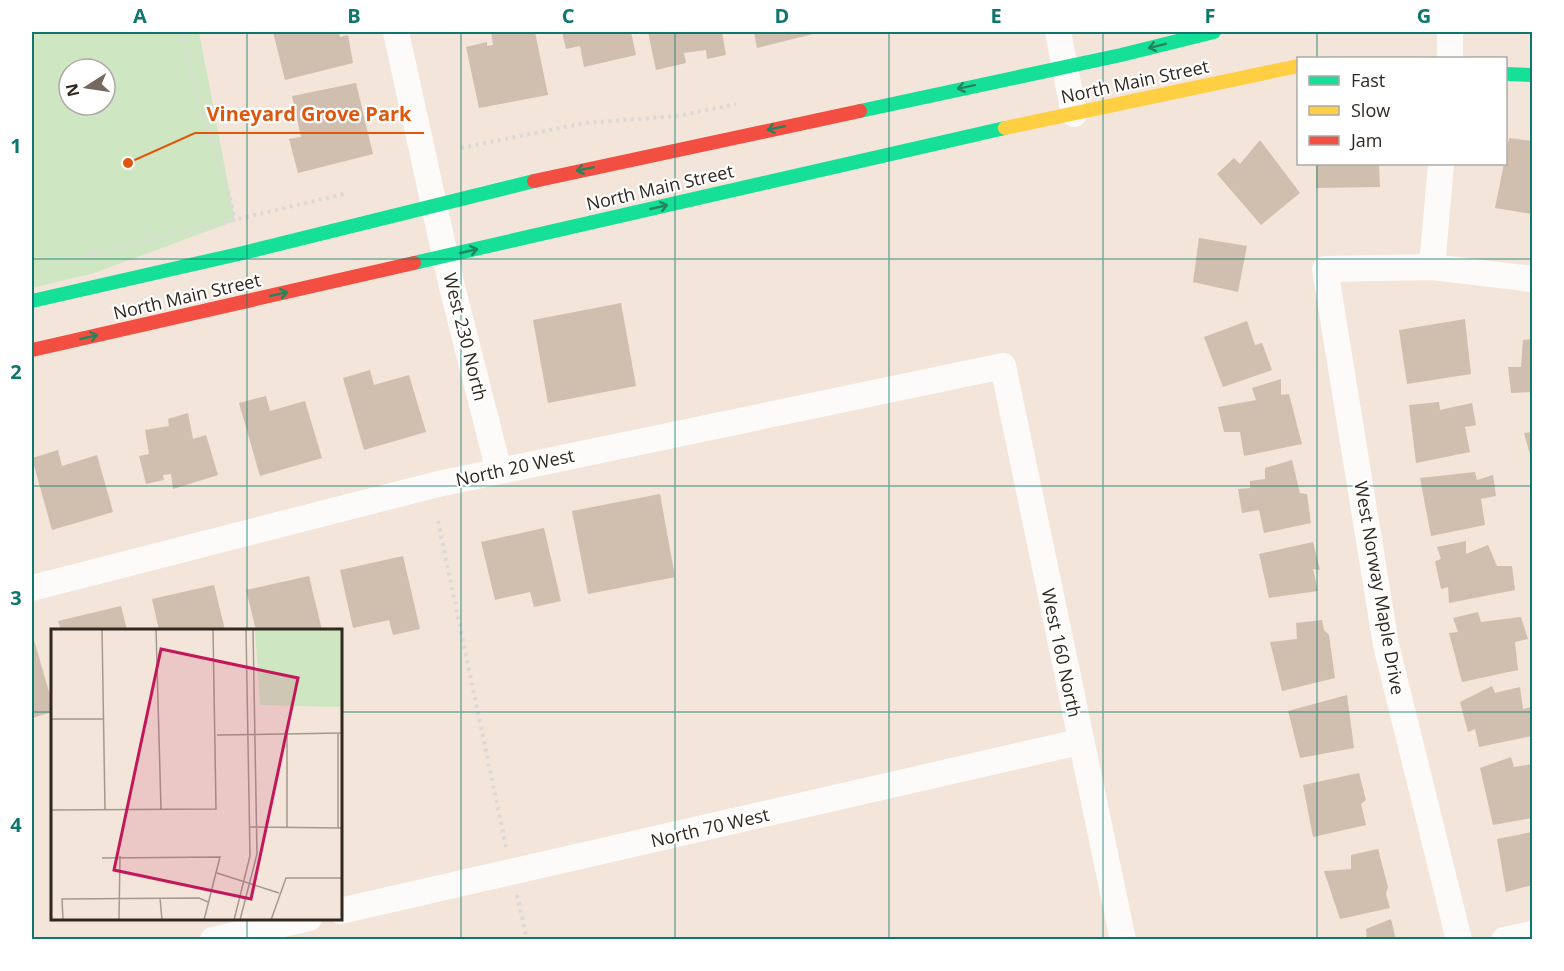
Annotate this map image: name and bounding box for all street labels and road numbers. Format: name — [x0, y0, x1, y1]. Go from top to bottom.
street label: North Main Street — [1059, 54, 1211, 108]
street label: North Main Street — [584, 158, 736, 216]
street label: North Main Street — [111, 267, 263, 325]
street label: West 230 North — [438, 270, 493, 403]
street label: North 20 West — [453, 443, 576, 491]
street label: West Norway Maple Drive — [1349, 479, 1411, 696]
street label: West 160 North — [1037, 586, 1087, 719]
street label: North 70 West — [648, 802, 771, 852]

